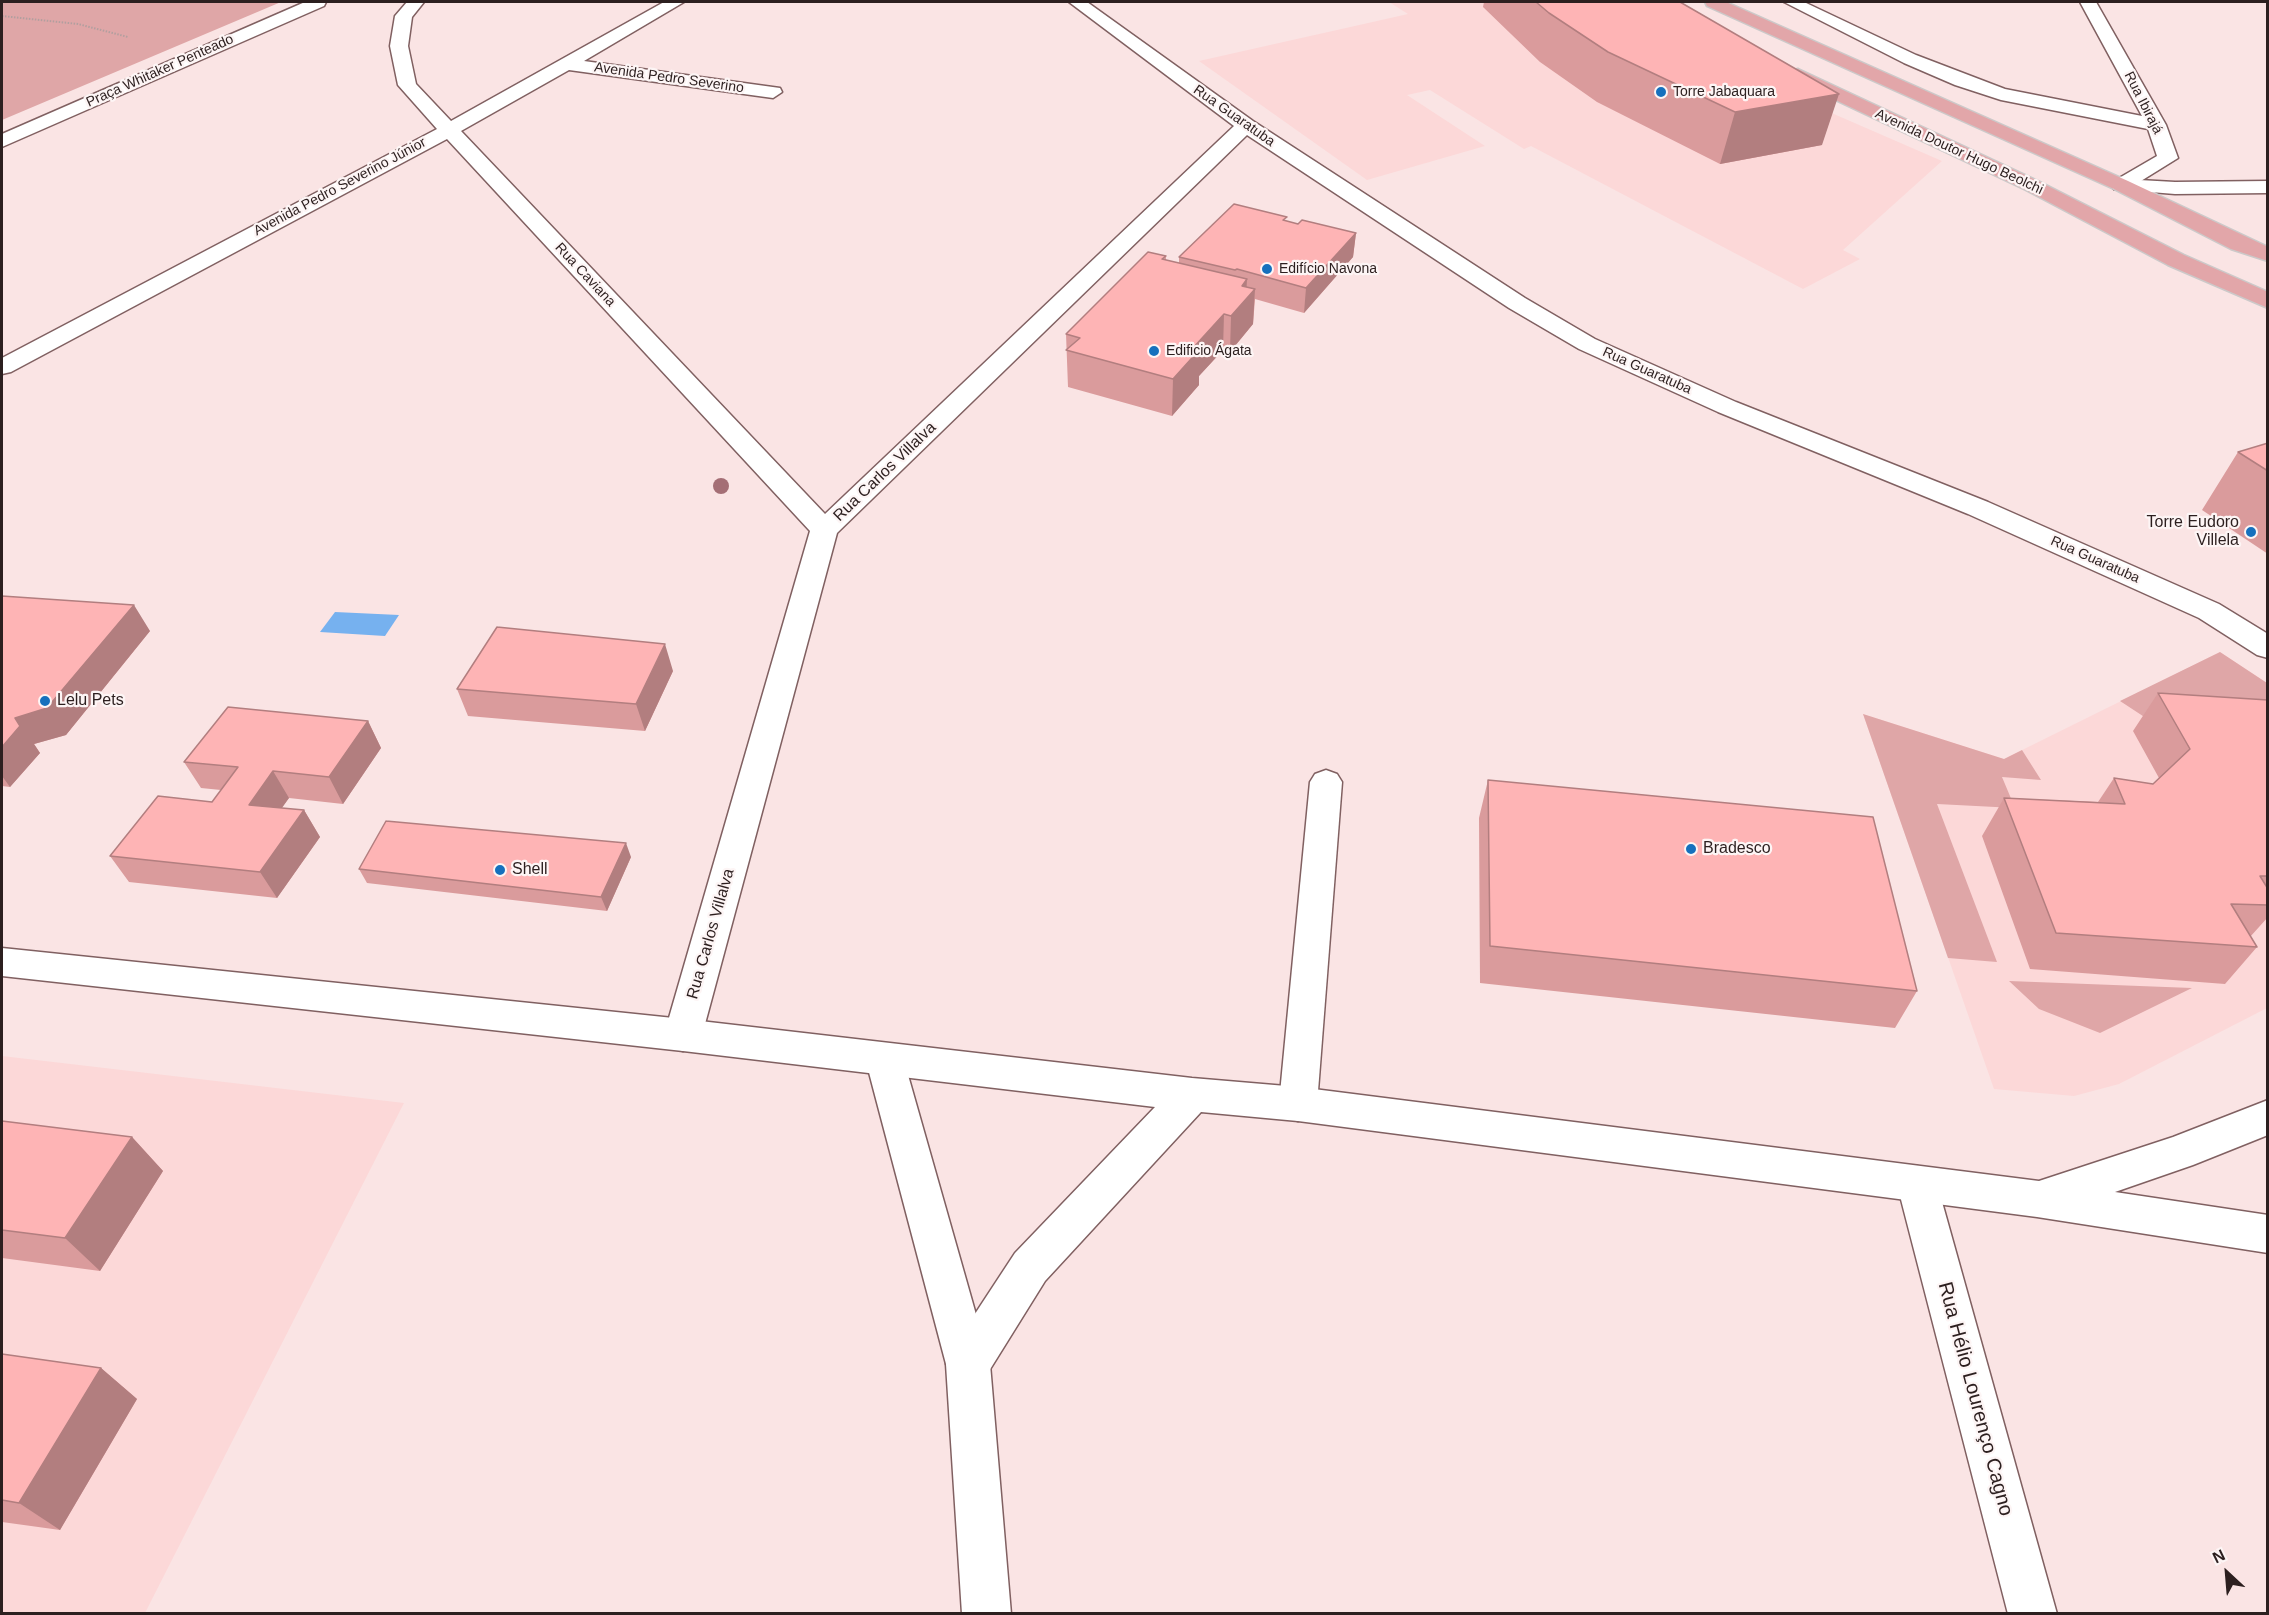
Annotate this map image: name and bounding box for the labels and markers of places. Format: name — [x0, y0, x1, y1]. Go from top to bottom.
place label: Torre Jabaquara — [1673, 84, 1775, 100]
marker: Torre Jabaquara — [1654, 85, 1668, 99]
place label: Edifício Navona — [1279, 261, 1377, 277]
marker: Edifício Navona — [1260, 262, 1274, 276]
place label: Edificio Ágata — [1166, 343, 1252, 359]
marker: Edificio Ágata — [1147, 344, 1161, 358]
place label: Torre Eudoro Villela — [2147, 513, 2239, 551]
marker: Torre Eudoro Villela — [2244, 525, 2258, 539]
place label: Lelu Pets — [57, 691, 124, 711]
marker: Lelu Pets — [38, 694, 52, 708]
place label: Bradesco — [1703, 839, 1771, 859]
marker: Bradesco — [1684, 842, 1698, 856]
place label: Shell — [512, 860, 548, 880]
marker: Shell — [493, 863, 507, 877]

